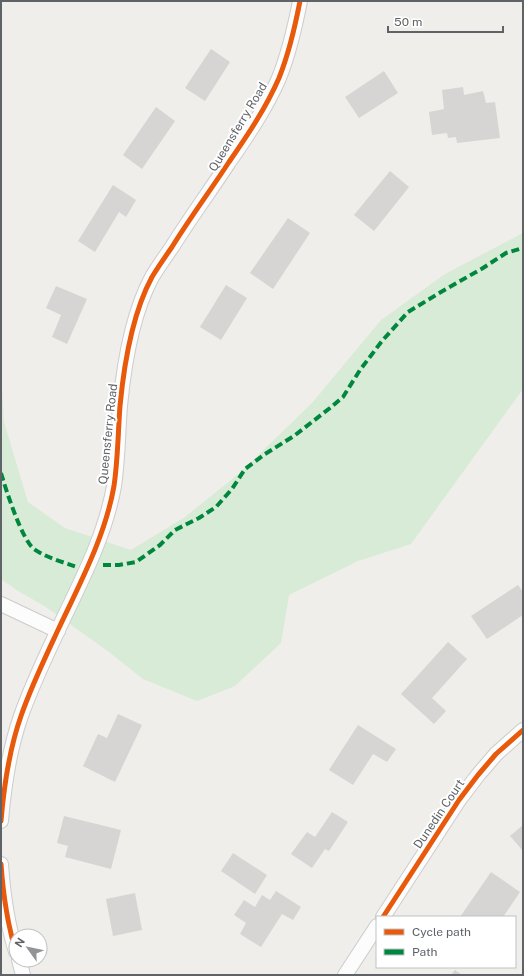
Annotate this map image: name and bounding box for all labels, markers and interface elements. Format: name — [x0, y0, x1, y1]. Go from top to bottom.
scale bar — [388, 8, 503, 34]
text: 50 m — [394, 15, 422, 29]
street label: Queensferry Road — [206, 80, 270, 174]
street label: Queensferry Road — [96, 383, 120, 485]
street label: Dunedin Court — [411, 776, 467, 851]
legend — [376, 916, 516, 968]
text: Cycle path — [412, 925, 471, 939]
north arrow — [8, 928, 48, 968]
text: N — [12, 936, 27, 949]
text: Path — [412, 945, 438, 959]

